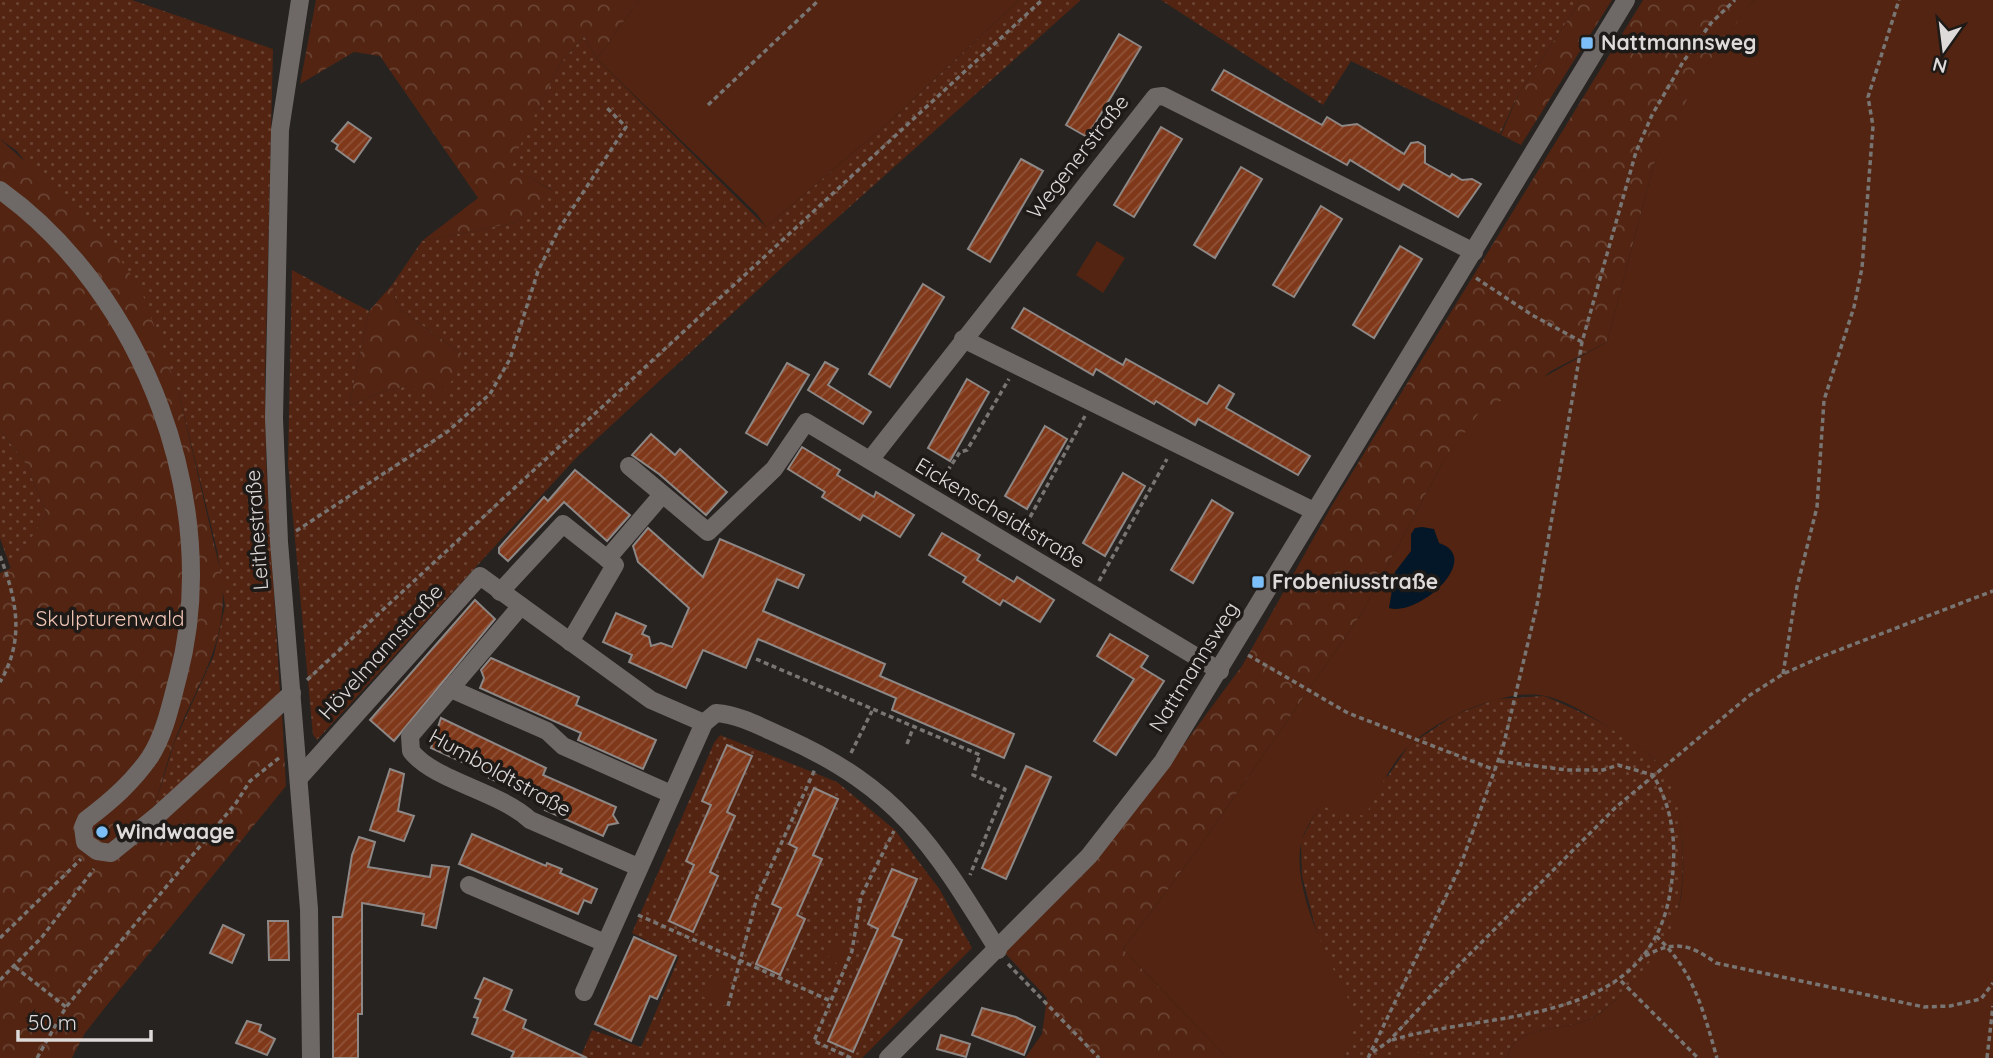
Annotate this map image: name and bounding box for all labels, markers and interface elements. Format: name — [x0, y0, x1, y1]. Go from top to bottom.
north arrow — [1909, 14, 1979, 84]
place label: Nattmannsweg — [1601, 29, 1756, 55]
marker: Nattmannsweg — [1579, 35, 1595, 51]
text: N — [1930, 52, 1950, 79]
street label: Wegenerstraße — [1021, 89, 1134, 224]
street label: Eickenscheidtstraße — [911, 451, 1090, 573]
street label: Leithestraße — [239, 469, 273, 591]
place label: Frobeniusstraße — [1272, 568, 1438, 594]
marker: Frobeniusstraße — [1250, 574, 1266, 590]
street label: Hövelmannstraße — [312, 578, 448, 725]
street label: Nattmannsweg — [1143, 596, 1244, 737]
park label: Skulpturenwald — [35, 605, 185, 631]
street label: Humboldtstraße — [425, 722, 576, 822]
place label: Windwaage — [116, 818, 235, 844]
marker: Windwaage — [94, 824, 110, 840]
scale bar — [18, 998, 150, 1042]
text: 50 m — [28, 1009, 77, 1035]

